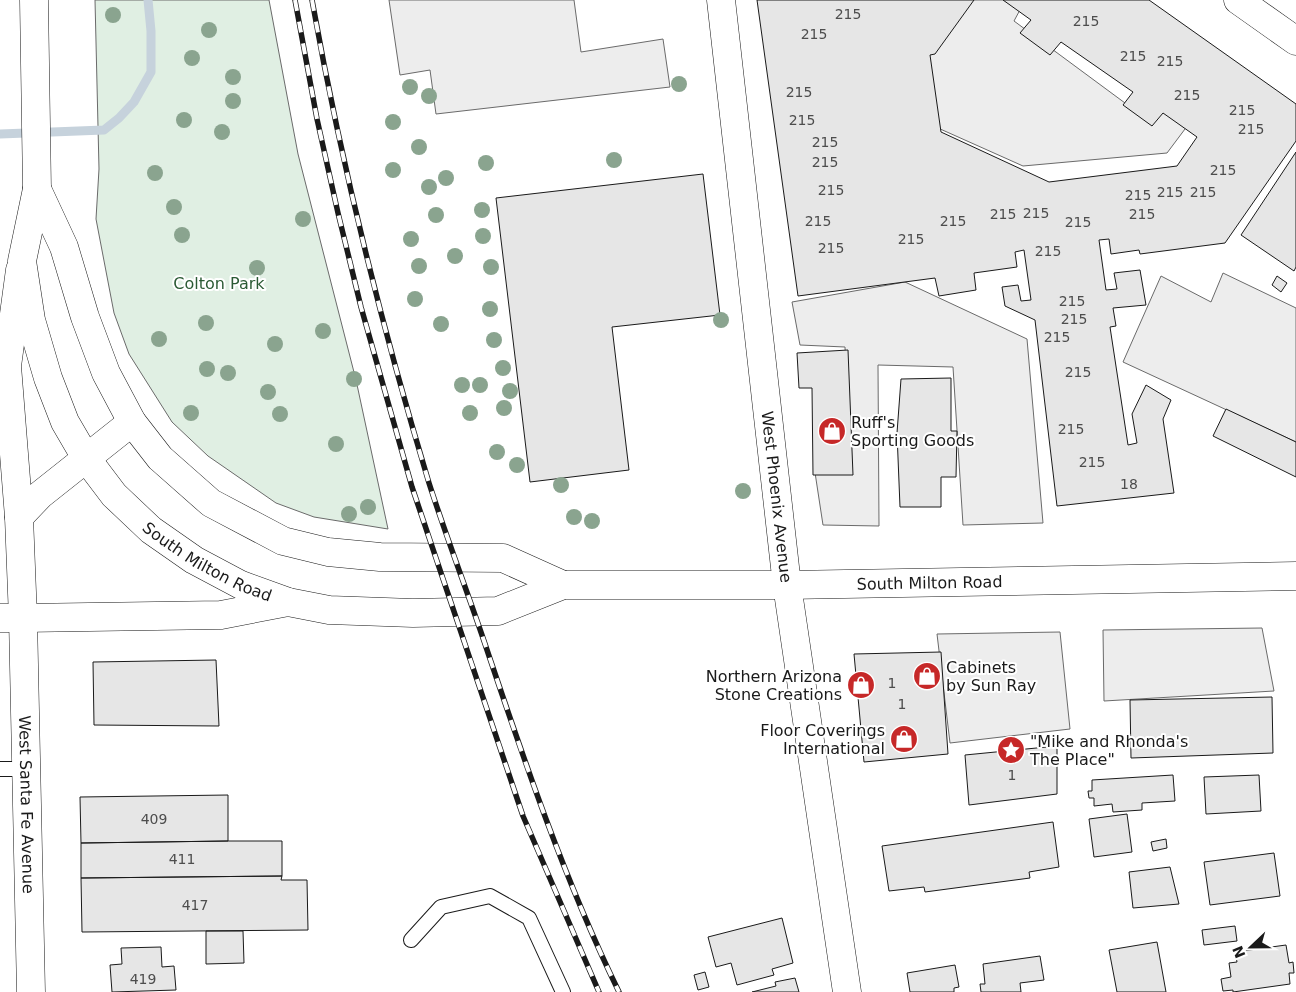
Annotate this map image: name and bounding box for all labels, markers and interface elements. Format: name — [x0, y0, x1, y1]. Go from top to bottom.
house number: 215 — [835, 6, 861, 22]
house number: 215 — [1073, 13, 1099, 29]
house number: 215 — [801, 26, 827, 42]
house number: 215 — [1120, 48, 1146, 64]
house number: 215 — [1157, 53, 1183, 69]
house number: 215 — [786, 84, 812, 100]
house number: 215 — [1174, 87, 1200, 103]
house number: 215 — [1229, 102, 1255, 118]
house number: 215 — [789, 112, 815, 128]
house number: 215 — [1238, 121, 1264, 137]
house number: 215 — [812, 134, 838, 150]
house number: 215 — [812, 154, 838, 170]
house number: 215 — [1210, 162, 1236, 178]
house number: 215 — [818, 182, 844, 198]
house number: 215 — [1157, 184, 1183, 200]
house number: 215 — [1190, 184, 1216, 200]
house number: 215 — [1125, 187, 1151, 203]
house number: 215 — [1023, 205, 1049, 221]
house number: 215 — [990, 206, 1016, 222]
house number: 215 — [1129, 206, 1155, 222]
house number: 215 — [805, 213, 831, 229]
house number: 215 — [940, 213, 966, 229]
house number: 215 — [1065, 214, 1091, 230]
house number: 215 — [898, 231, 924, 247]
house number: 215 — [818, 240, 844, 256]
house number: 215 — [1035, 243, 1061, 259]
park label: Colton Park — [173, 274, 265, 293]
house number: 215 — [1059, 293, 1085, 309]
house number: 215 — [1061, 311, 1087, 327]
house number: 215 — [1044, 329, 1070, 345]
house number: 215 — [1065, 364, 1091, 380]
street label: West Phoenix Avenue — [758, 410, 796, 584]
place label: Ruff's Sporting Goods — [851, 413, 974, 450]
shop icon: Ruff's Sporting Goods — [817, 416, 847, 446]
house number: 215 — [1058, 421, 1084, 437]
house number: 215 — [1079, 454, 1105, 470]
house number: 18 — [1120, 476, 1138, 492]
street label: South Milton Road — [139, 518, 275, 605]
street label: South Milton Road — [857, 572, 1003, 593]
place label: Cabinets by Sun Ray — [946, 658, 1036, 695]
shop icon: Cabinets by Sun Ray — [912, 661, 942, 691]
place label: Northern Arizona Stone Creations — [706, 667, 842, 704]
shop icon: Northern Arizona Stone Creations — [846, 670, 876, 700]
house number: 1 — [888, 675, 896, 691]
house number: 1 — [898, 696, 906, 712]
street label: West Santa Fe Avenue — [16, 715, 38, 894]
place label: Floor Coverings International — [760, 721, 885, 758]
shop icon: Floor Coverings International — [889, 724, 919, 754]
place label: "Mike and Rhonda's The Place" — [1029, 732, 1188, 769]
place icon: "Mike and Rhonda's The Place" — [996, 735, 1026, 765]
house number: 1 — [1008, 767, 1016, 783]
house number: 409 — [141, 811, 167, 827]
house number: 411 — [169, 851, 195, 867]
house number: 417 — [182, 897, 208, 913]
north arrow — [1226, 922, 1276, 972]
text: N — [1229, 943, 1249, 960]
house number: 419 — [130, 971, 156, 987]

